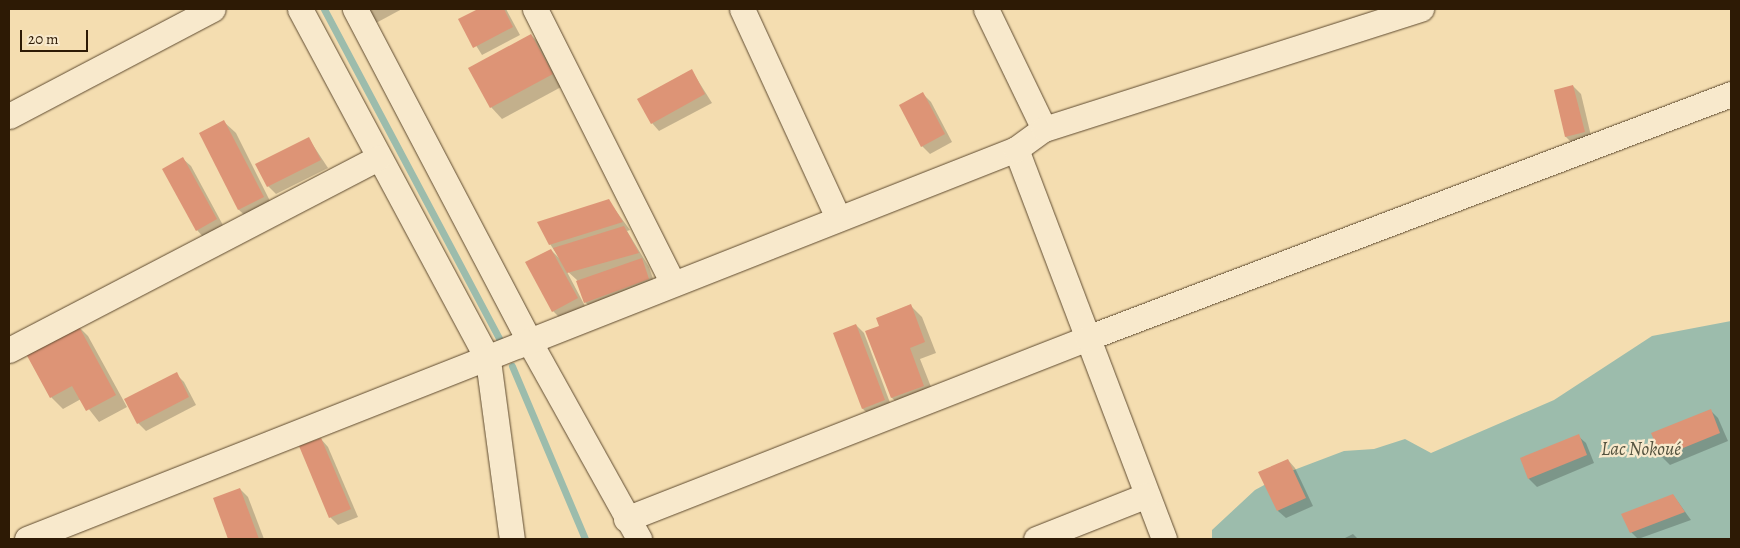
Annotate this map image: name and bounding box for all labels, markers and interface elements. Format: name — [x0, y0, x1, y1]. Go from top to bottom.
scale bar — [22, 20, 90, 52]
text: 20 m — [28, 29, 59, 49]
water label: Lac Nokoué — [1601, 439, 1681, 461]

